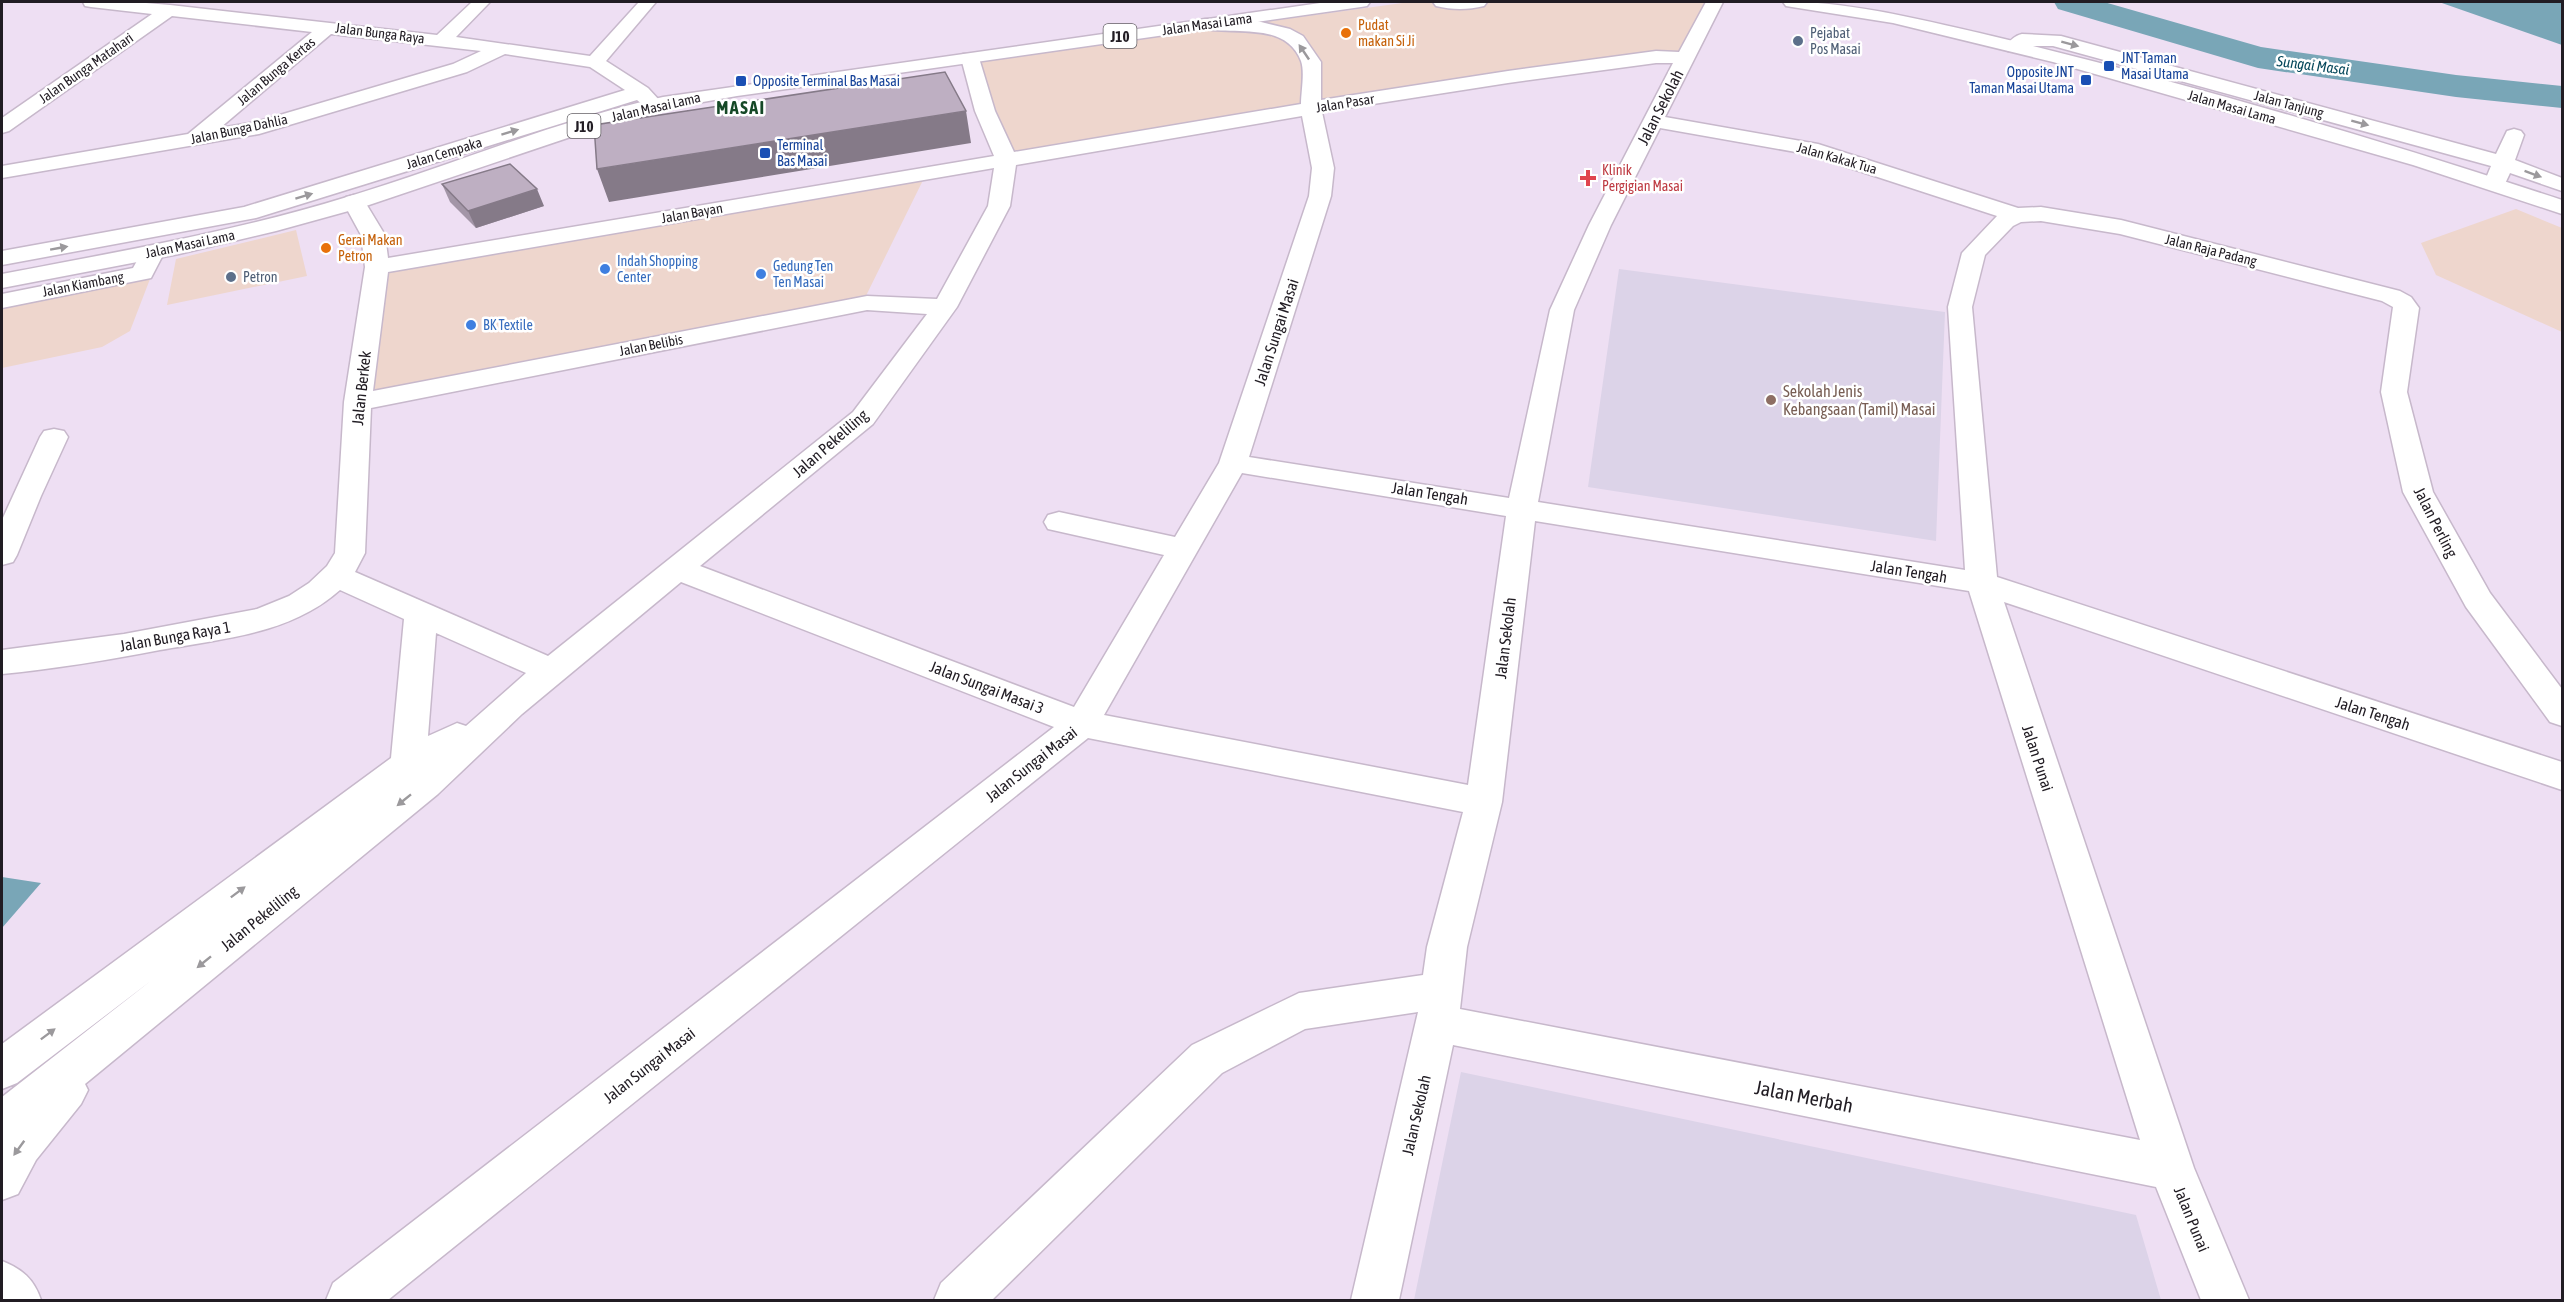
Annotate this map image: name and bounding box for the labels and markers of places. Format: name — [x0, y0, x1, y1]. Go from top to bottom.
place label: Pudat makan Si Ji — [1358, 17, 1415, 49]
place label: Pejabat Pos Masai — [1810, 25, 1861, 57]
marker: Pudat makan Si Ji — [1339, 26, 1353, 40]
marker: Pejabat Pos Masai — [1791, 34, 1805, 48]
place label: JNT Taman Masai Utama — [2121, 50, 2189, 82]
marker: JNT Taman Masai Utama — [2102, 59, 2116, 73]
place label: Opposite JNT Taman Masai Utama — [1969, 64, 2074, 96]
place label: Opposite Terminal Bas Masai — [753, 73, 900, 89]
marker: Opposite JNT Taman Masai Utama — [2079, 73, 2093, 87]
marker: Opposite Terminal Bas Masai — [734, 74, 748, 88]
place label: Terminal Bas Masai — [777, 137, 828, 169]
marker: Terminal Bas Masai — [758, 146, 772, 160]
place label: Klinik Pergigian Masai — [1602, 162, 1683, 194]
marker: Klinik Pergigian Masai — [1579, 169, 1597, 187]
place label: Gerai Makan Petron — [338, 232, 403, 264]
marker: Gerai Makan Petron — [319, 241, 333, 255]
place label: Indah Shopping Center — [617, 253, 698, 285]
place label: Gedung Ten Ten Masai — [773, 258, 833, 290]
marker: Indah Shopping Center — [598, 262, 612, 276]
marker: Gedung Ten Ten Masai — [754, 267, 768, 281]
place label: Petron — [243, 269, 278, 285]
marker: Petron — [224, 270, 238, 284]
place label: BK Textile — [483, 317, 533, 333]
marker: BK Textile — [464, 318, 478, 332]
place label: Sekolah Jenis Kebangsaan (Tamil) Masai — [1783, 382, 1936, 419]
marker: Sekolah Jenis Kebangsaan (Tamil) Masai — [1764, 393, 1778, 407]

